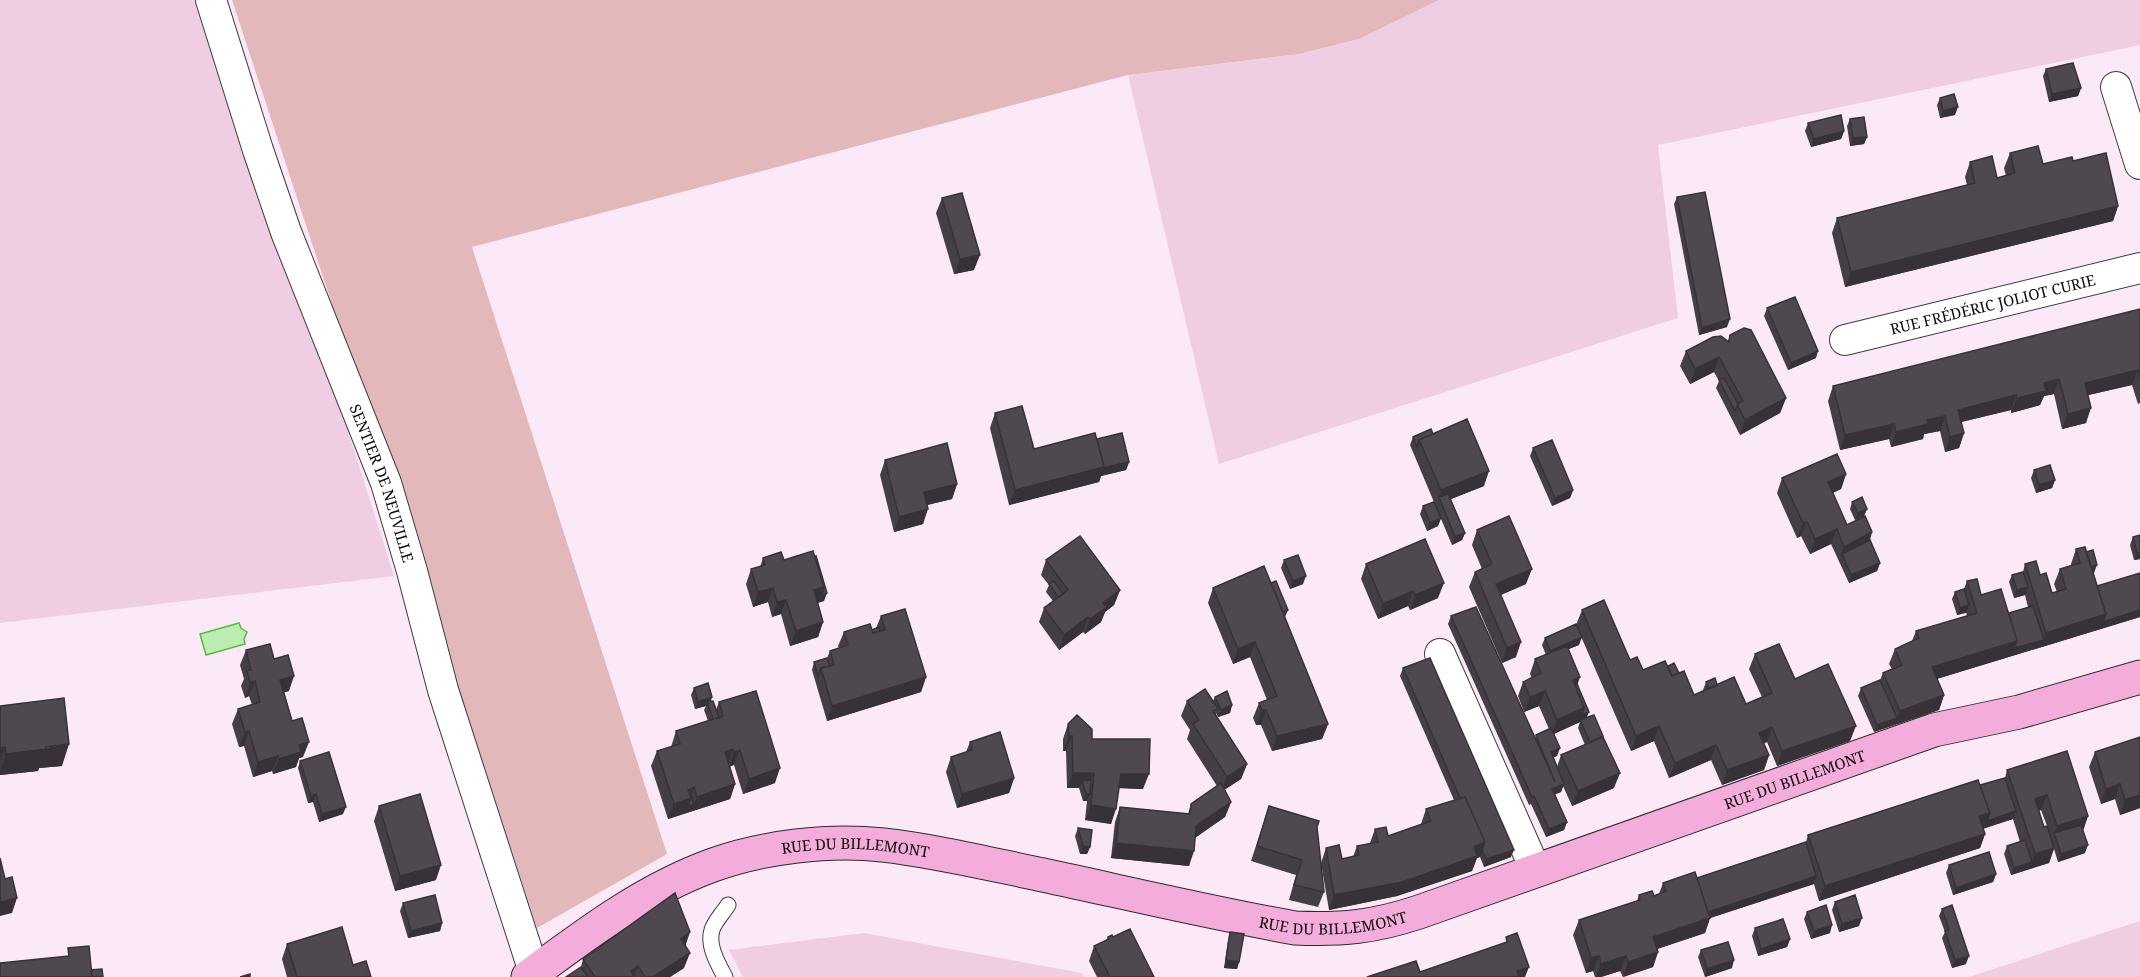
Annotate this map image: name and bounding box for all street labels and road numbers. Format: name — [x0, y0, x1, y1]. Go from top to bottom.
street label: RUE FRÉDÉRIC JOLIOT CURIE — [1888, 269, 2097, 339]
street label: SENTIER DE NEUVILLE — [346, 401, 419, 565]
street label: RUE DU BILLEMONT — [1721, 745, 1868, 813]
street label: RUE DU BILLEMONT — [780, 833, 931, 862]
street label: RUE DU BILLEMONT — [1258, 906, 1409, 939]

